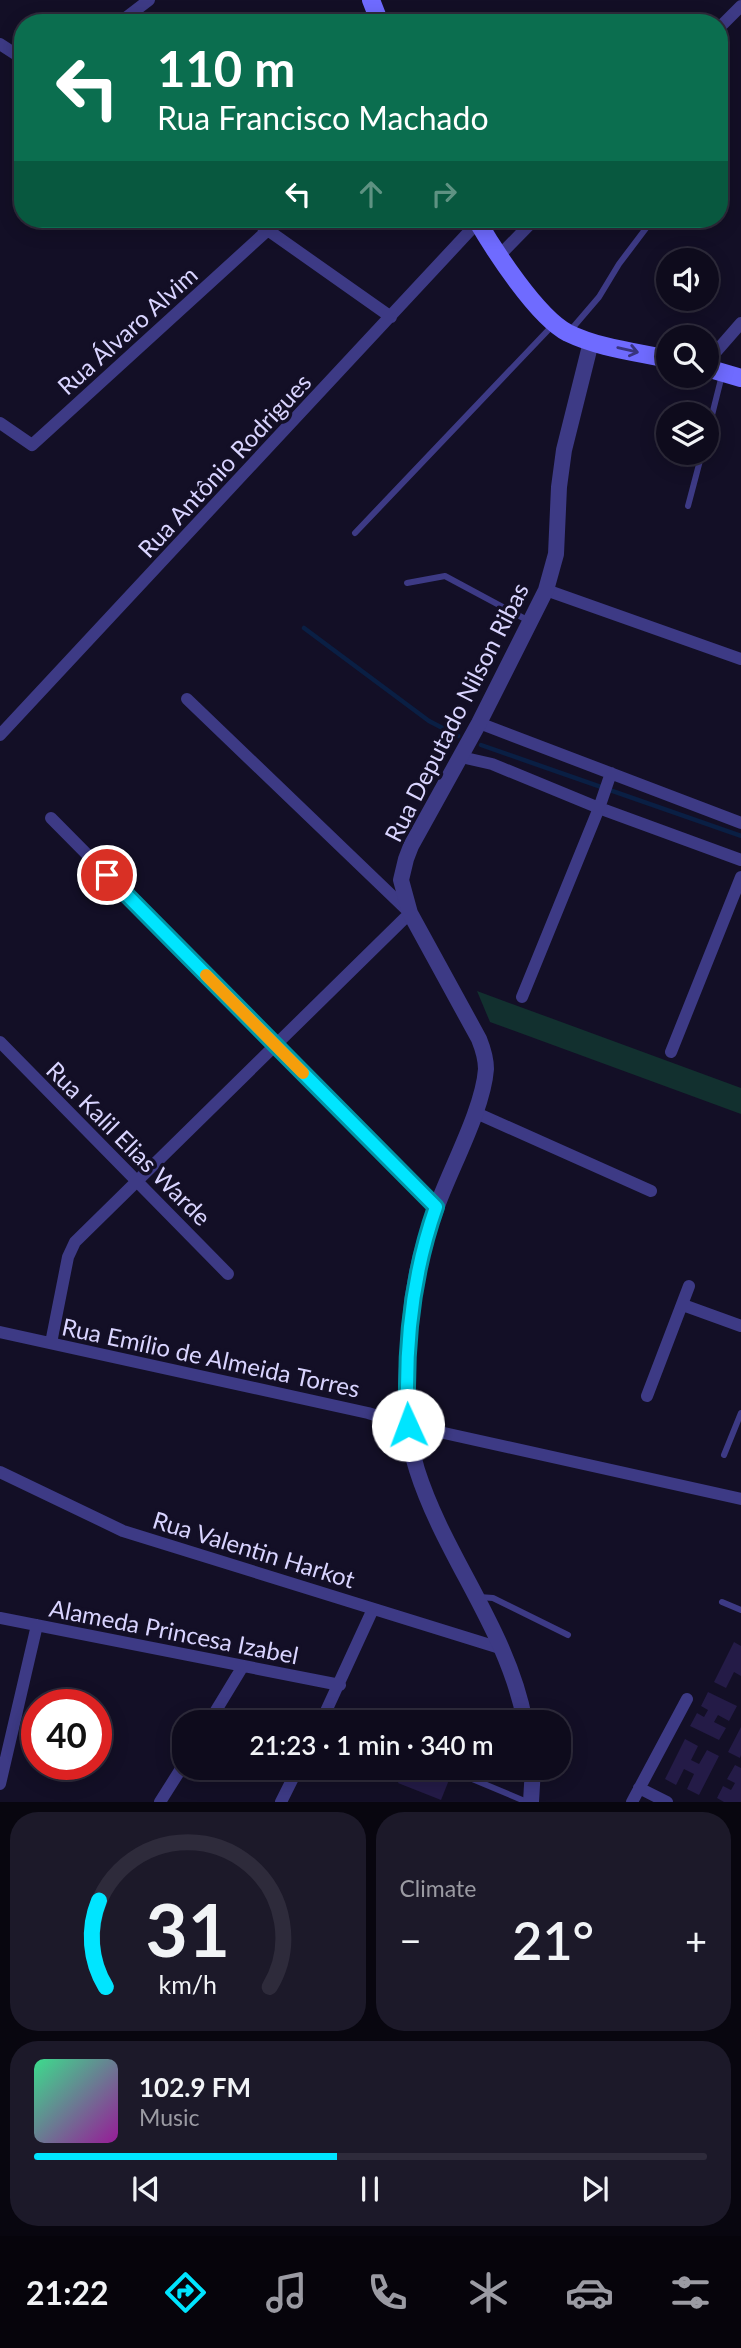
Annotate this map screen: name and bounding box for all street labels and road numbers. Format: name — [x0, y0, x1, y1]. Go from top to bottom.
street label: Rua Álvaro Alvim — [51, 260, 203, 400]
street label: Rua Antônio Rodrigues — [131, 367, 317, 563]
street label: Rua Deputado Nilson Ribas — [378, 578, 534, 846]
street label: Rua Kalil Elias Warde — [41, 1055, 217, 1231]
street label: Rua Emílio de Almeida Torres — [59, 1311, 363, 1403]
street label: Rua Valentin Harkot — [150, 1504, 359, 1594]
street label: Alameda Princesa Izabel — [47, 1593, 301, 1669]

